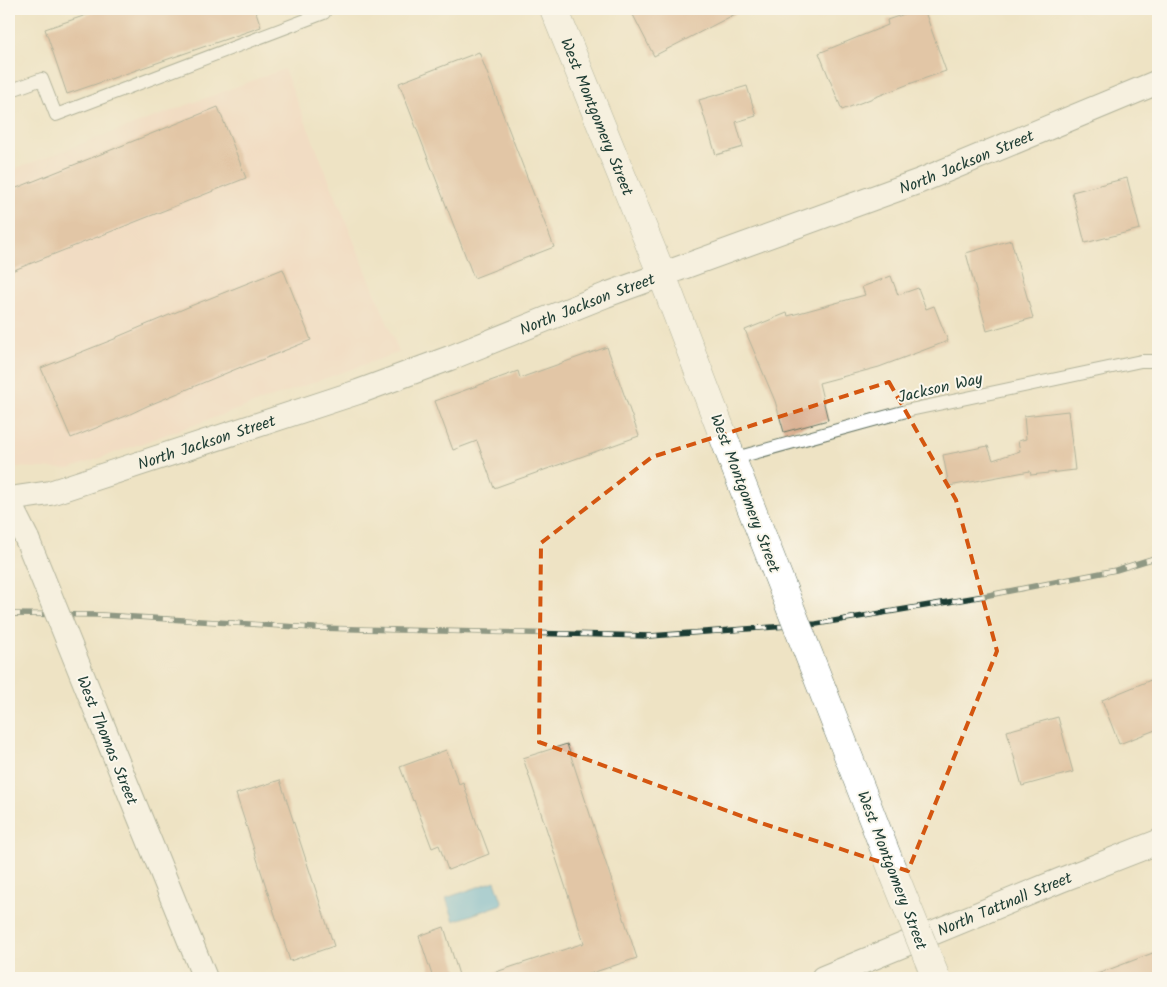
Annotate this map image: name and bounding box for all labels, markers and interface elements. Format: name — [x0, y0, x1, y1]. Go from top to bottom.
street label: West Montgomery Street — [553, 34, 640, 201]
street label: North Jackson Street — [896, 124, 1039, 202]
street label: North Jackson Street — [516, 267, 660, 343]
street label: Jackson Way — [896, 366, 986, 410]
street label: North Jackson Street — [135, 409, 280, 477]
street label: West Montgomery Street — [703, 410, 787, 577]
street label: West Thomas Street — [69, 672, 144, 810]
street label: West Montgomery Street — [850, 787, 934, 954]
street label: North Tattnall Street — [933, 866, 1077, 944]

